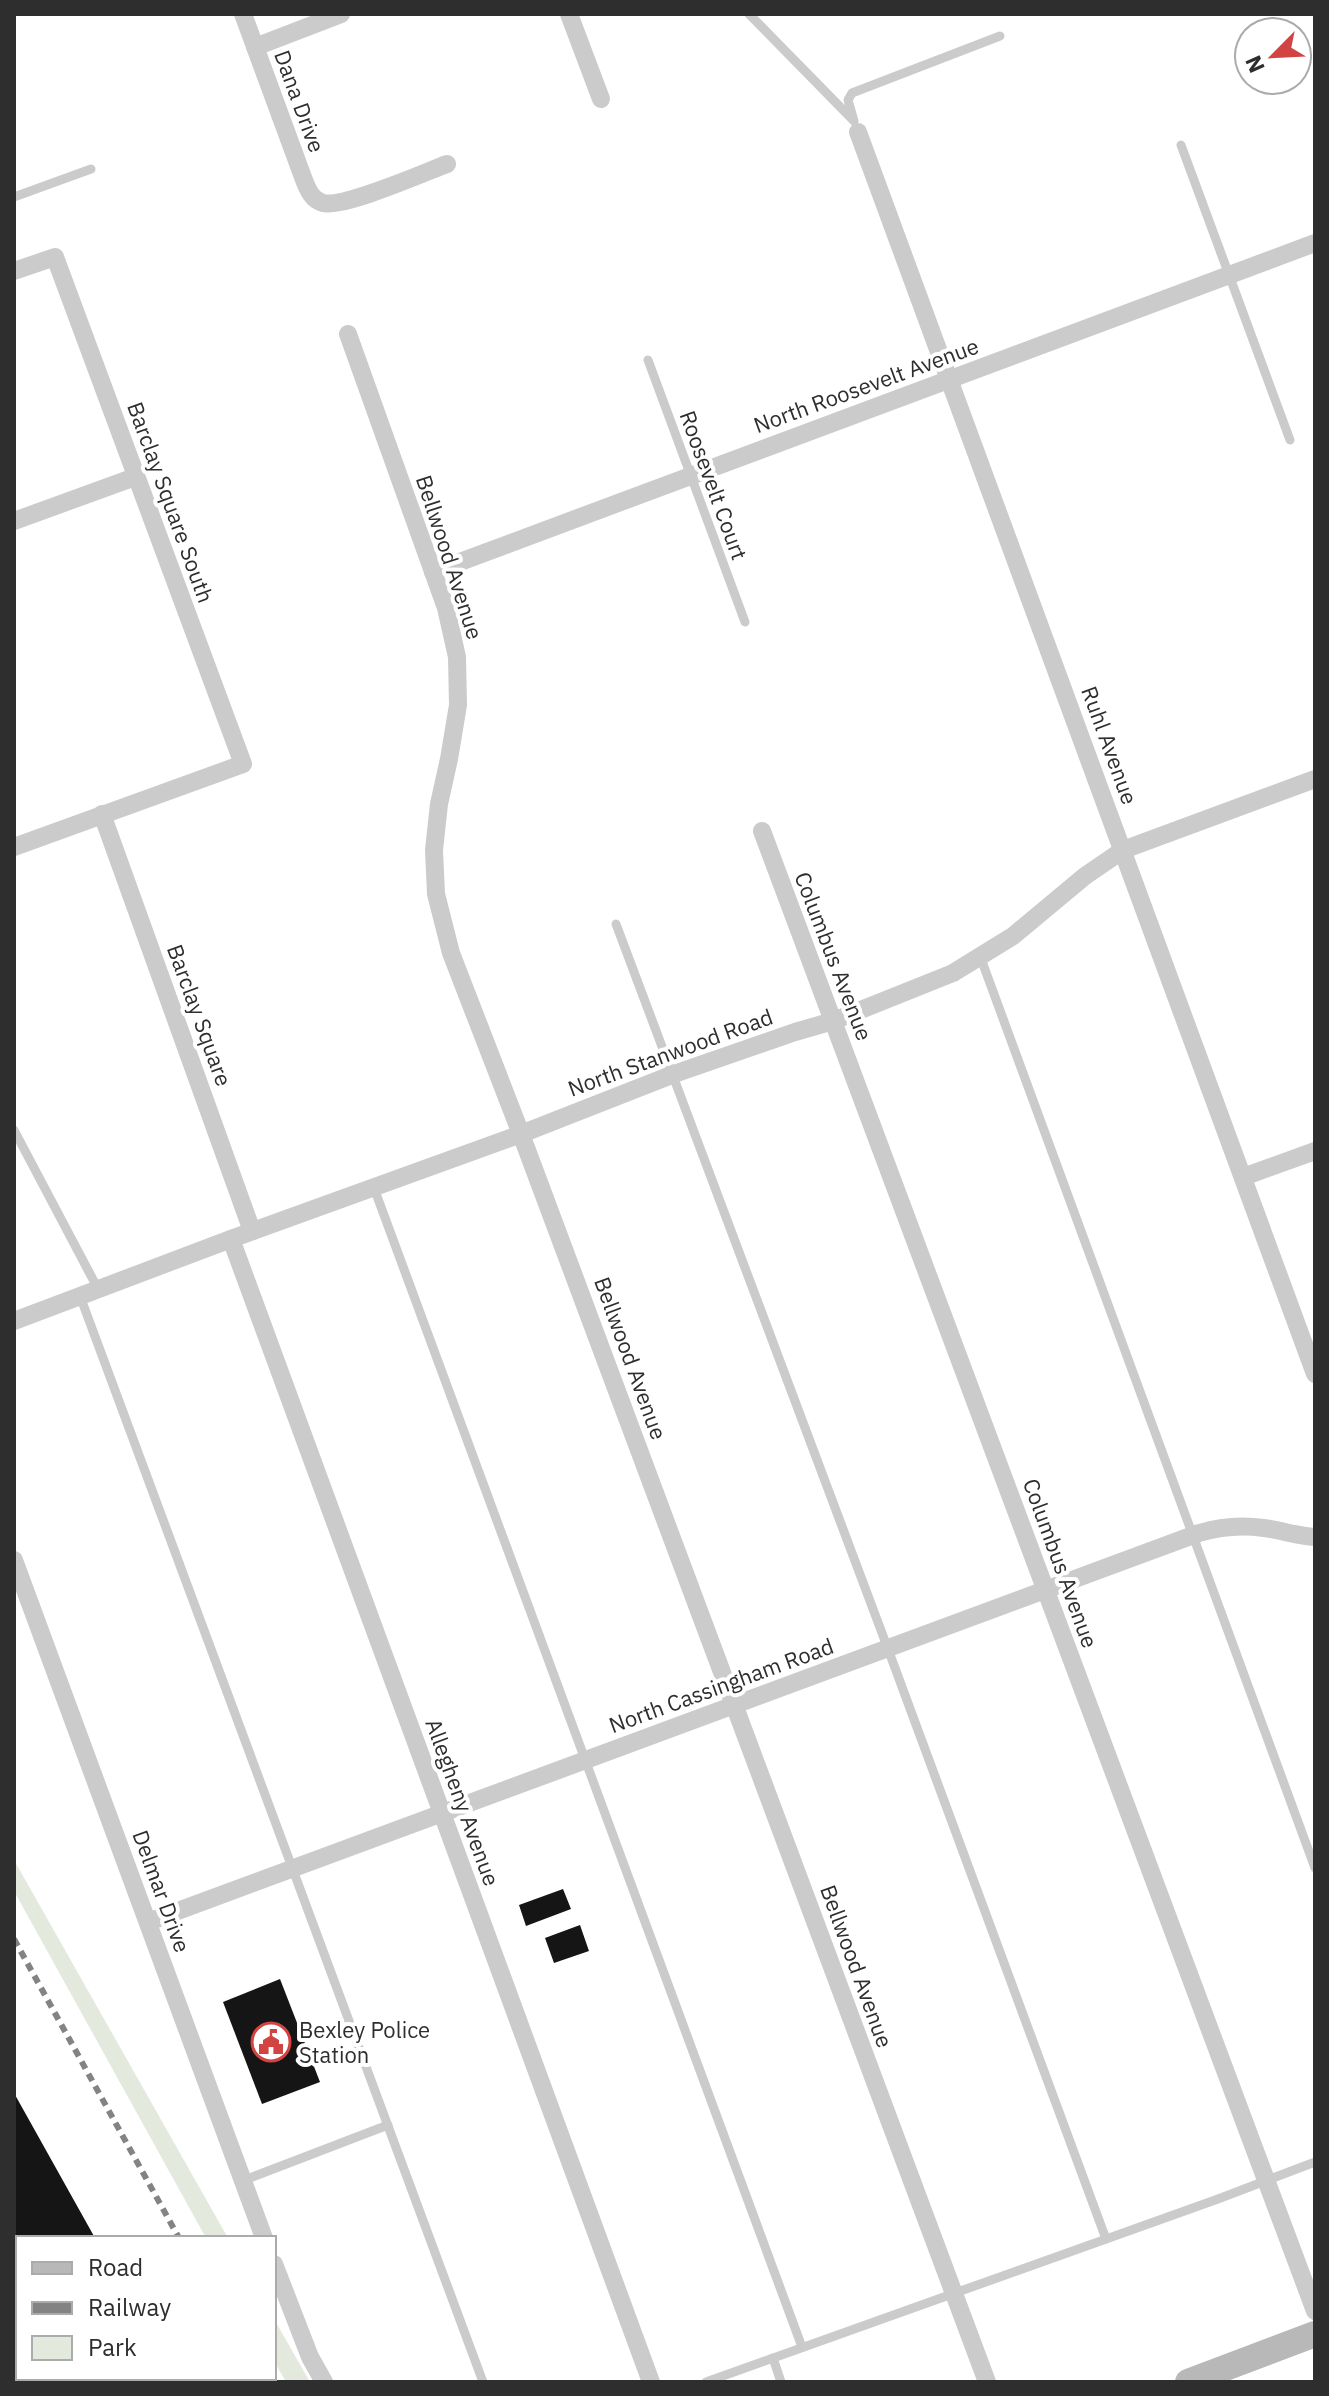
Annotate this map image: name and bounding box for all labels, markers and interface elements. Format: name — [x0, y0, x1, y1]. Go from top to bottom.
north arrow — [1233, 16, 1313, 96]
street label: Dana Drive — [268, 46, 332, 156]
text: N — [1238, 51, 1271, 78]
street label: North Roosevelt Avenue — [749, 331, 983, 439]
street label: Barclay Square South — [121, 398, 221, 606]
street label: Roosevelt Court — [674, 406, 754, 564]
street label: Bellwood Avenue — [410, 471, 490, 643]
street label: Ruhl Avenue — [1075, 682, 1145, 808]
street label: Columbus Avenue — [789, 868, 879, 1044]
street label: Barclay Square — [161, 940, 239, 1090]
street label: North Stanwood Road — [564, 1001, 776, 1103]
street label: Bellwood Avenue — [588, 1273, 674, 1443]
street label: Columbus Avenue — [1017, 1474, 1105, 1652]
street label: North Cassingham Road — [605, 1631, 837, 1739]
street label: Allegheny Avenue — [419, 1714, 507, 1890]
street label: Delmar Drive — [126, 1826, 198, 1956]
street label: Bellwood Avenue — [814, 1881, 900, 2051]
place label: Bexley Police Station — [299, 2015, 430, 2069]
public building icon: Bexley Police Station — [250, 2021, 292, 2063]
legend — [16, 2236, 276, 2380]
text: Road — [88, 2251, 143, 2283]
text: Railway — [88, 2291, 171, 2323]
text: Park — [88, 2331, 137, 2363]

